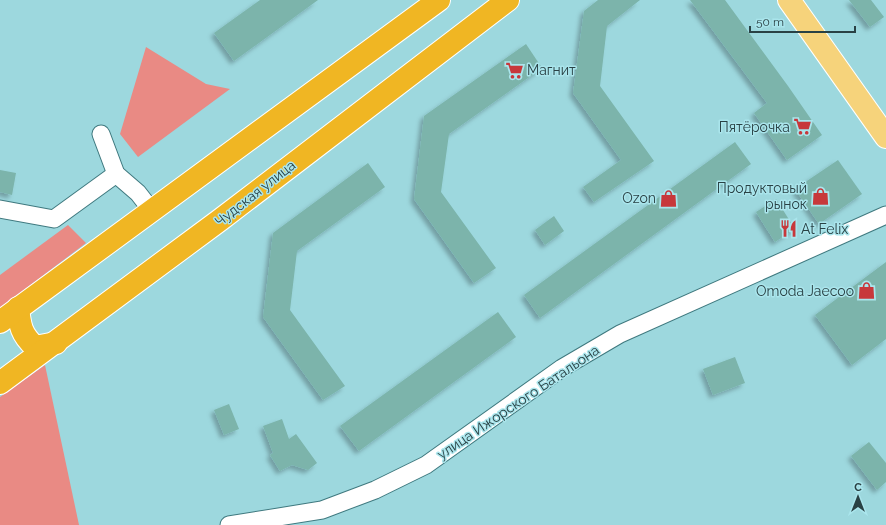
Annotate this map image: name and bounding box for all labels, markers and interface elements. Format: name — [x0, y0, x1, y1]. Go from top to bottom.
scale bar — [750, 8, 855, 34]
text: 50 m — [756, 15, 784, 29]
supermarket icon: Магнит — [504, 60, 524, 80]
place label: Магнит — [527, 62, 576, 78]
supermarket icon: Пятёрочка — [793, 117, 813, 137]
place label: Пятёрочка — [719, 119, 790, 135]
street label: Чудская улица — [212, 157, 298, 229]
place label: Продуктовый рынок — [717, 180, 807, 212]
shop icon: Продуктовый рынок — [810, 186, 830, 206]
shop icon: Ozon — [659, 188, 679, 208]
place label: Ozon — [622, 190, 656, 206]
restaurant icon: At Felix — [778, 219, 798, 239]
place label: At Felix — [801, 221, 848, 237]
shop icon: Omoda Jaecoo — [857, 281, 877, 301]
place label: Omoda Jaecoo — [756, 283, 854, 299]
street label: улица Ижорского Батальона — [434, 342, 602, 462]
north arrow — [838, 477, 878, 517]
text: С — [854, 481, 862, 494]

